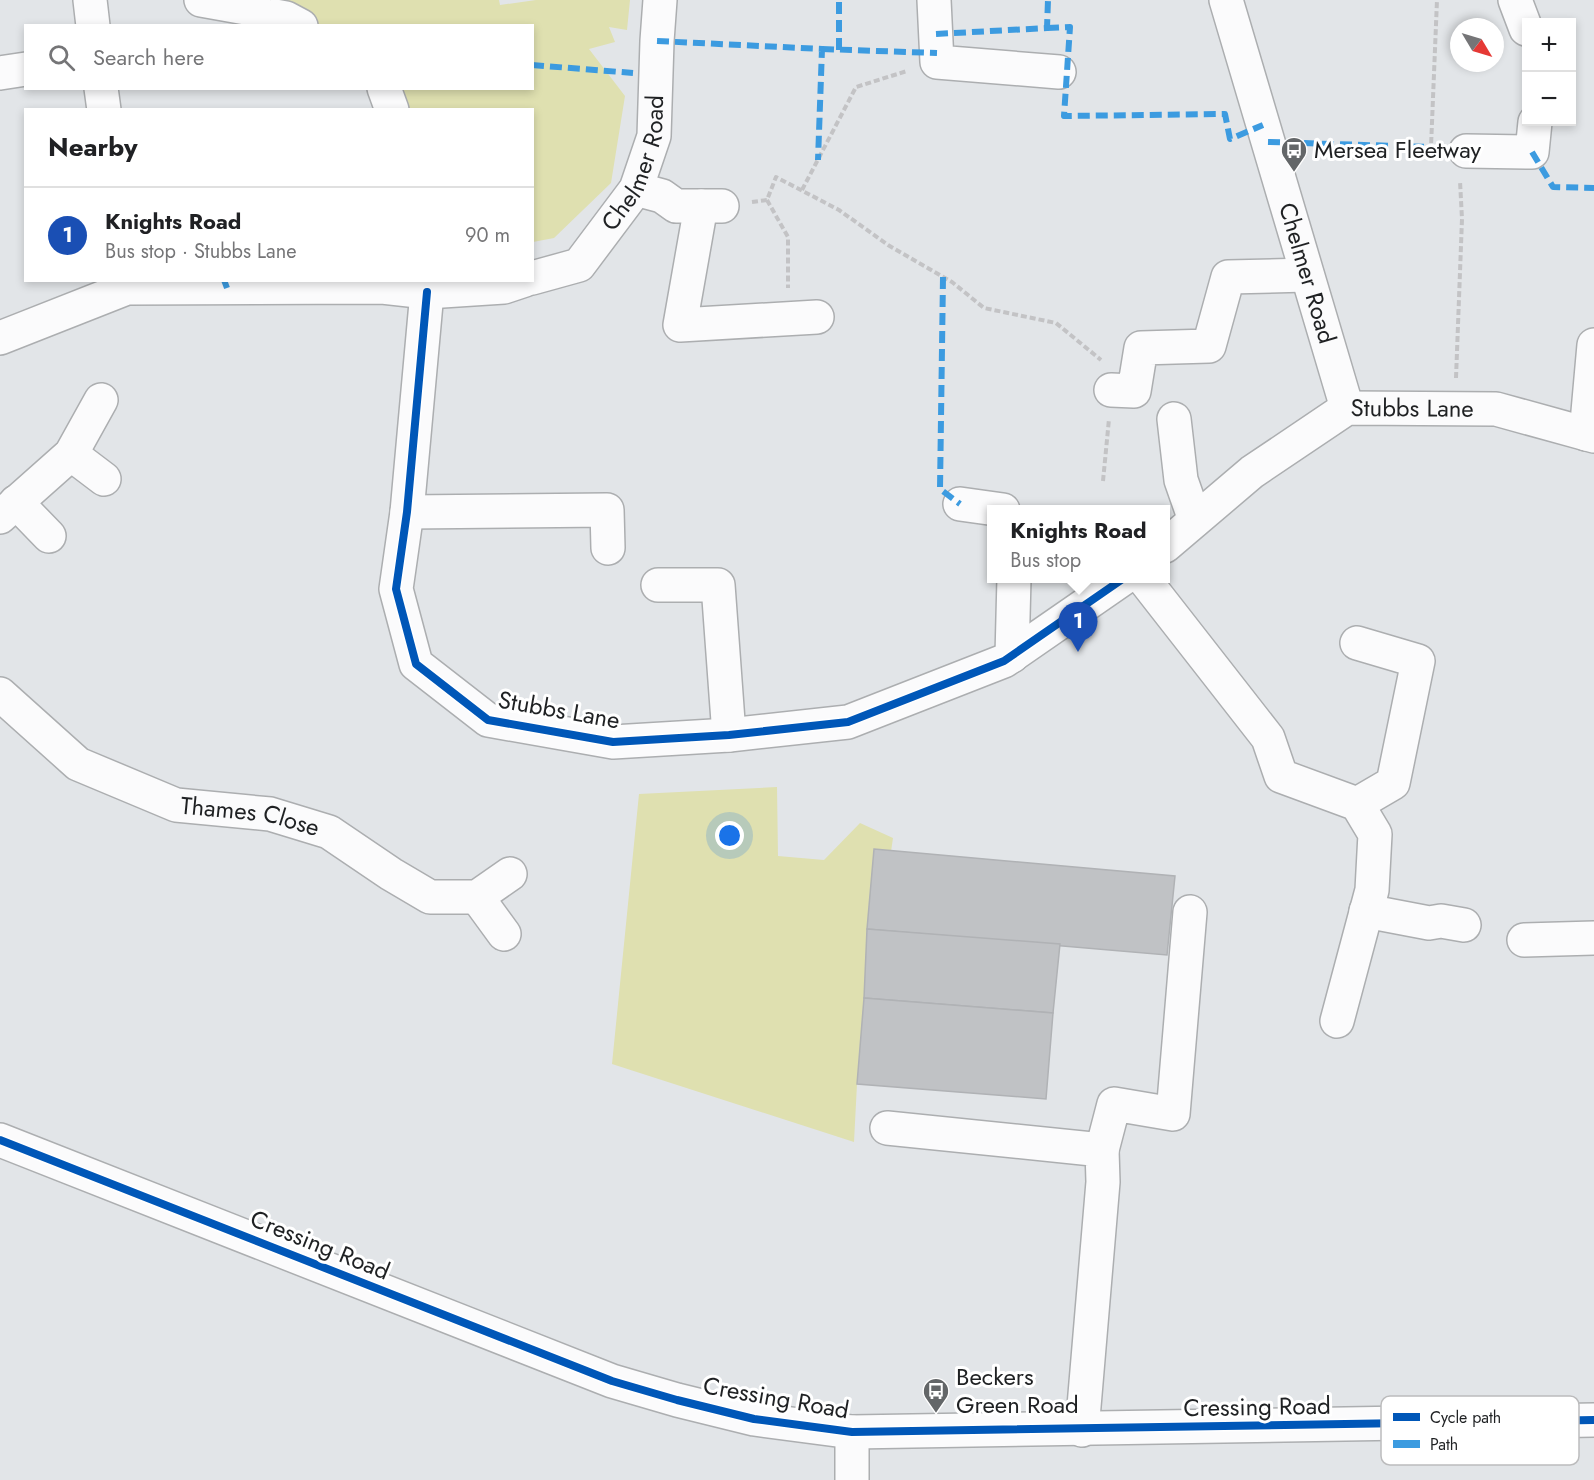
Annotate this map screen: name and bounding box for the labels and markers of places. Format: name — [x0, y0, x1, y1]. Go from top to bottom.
place label: Mersea Fleetway — [1314, 132, 1482, 167]
bus stop icon: Mersea Fleetway — [1279, 135, 1309, 173]
pin: 1 — [1058, 602, 1098, 652]
place label: Beckers Green Road — [956, 1359, 1079, 1422]
bus stop icon: Beckers Green Road — [921, 1376, 951, 1414]

